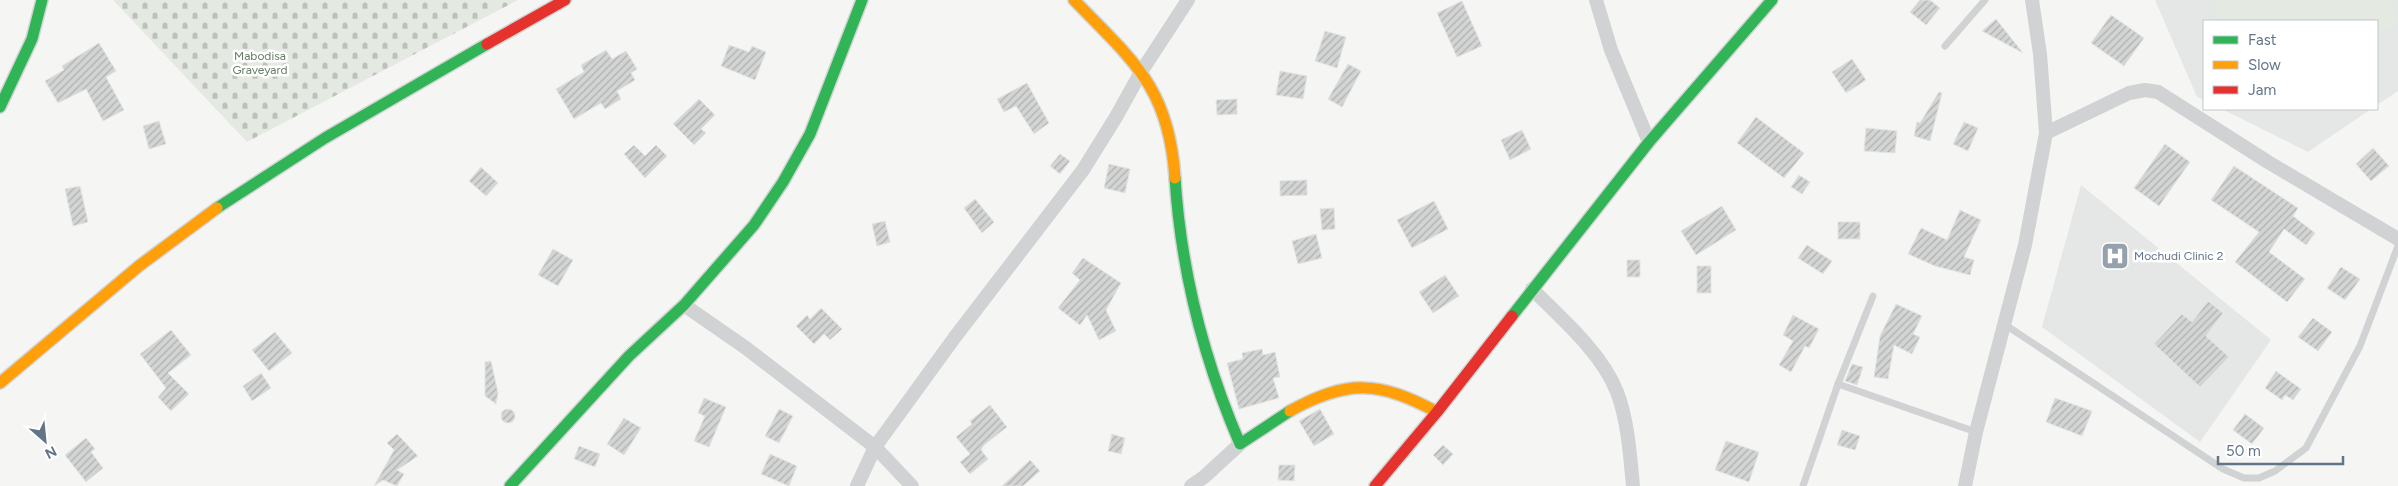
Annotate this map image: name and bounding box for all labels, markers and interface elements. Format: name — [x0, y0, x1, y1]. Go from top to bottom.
legend — [2203, 20, 2378, 110]
text: Fast — [2248, 31, 2277, 49]
park label: Mabodisa Graveyard — [232, 49, 288, 77]
text: Slow — [2248, 56, 2281, 74]
text: Jam — [2248, 81, 2276, 99]
hospital icon: Mochudi Clinic 2 — [2100, 241, 2130, 271]
place label: Mochudi Clinic 2 — [2134, 249, 2224, 263]
north arrow — [20, 416, 70, 466]
scale bar — [2218, 434, 2343, 466]
text: N — [42, 442, 59, 462]
text: 50 m — [2226, 442, 2261, 460]

